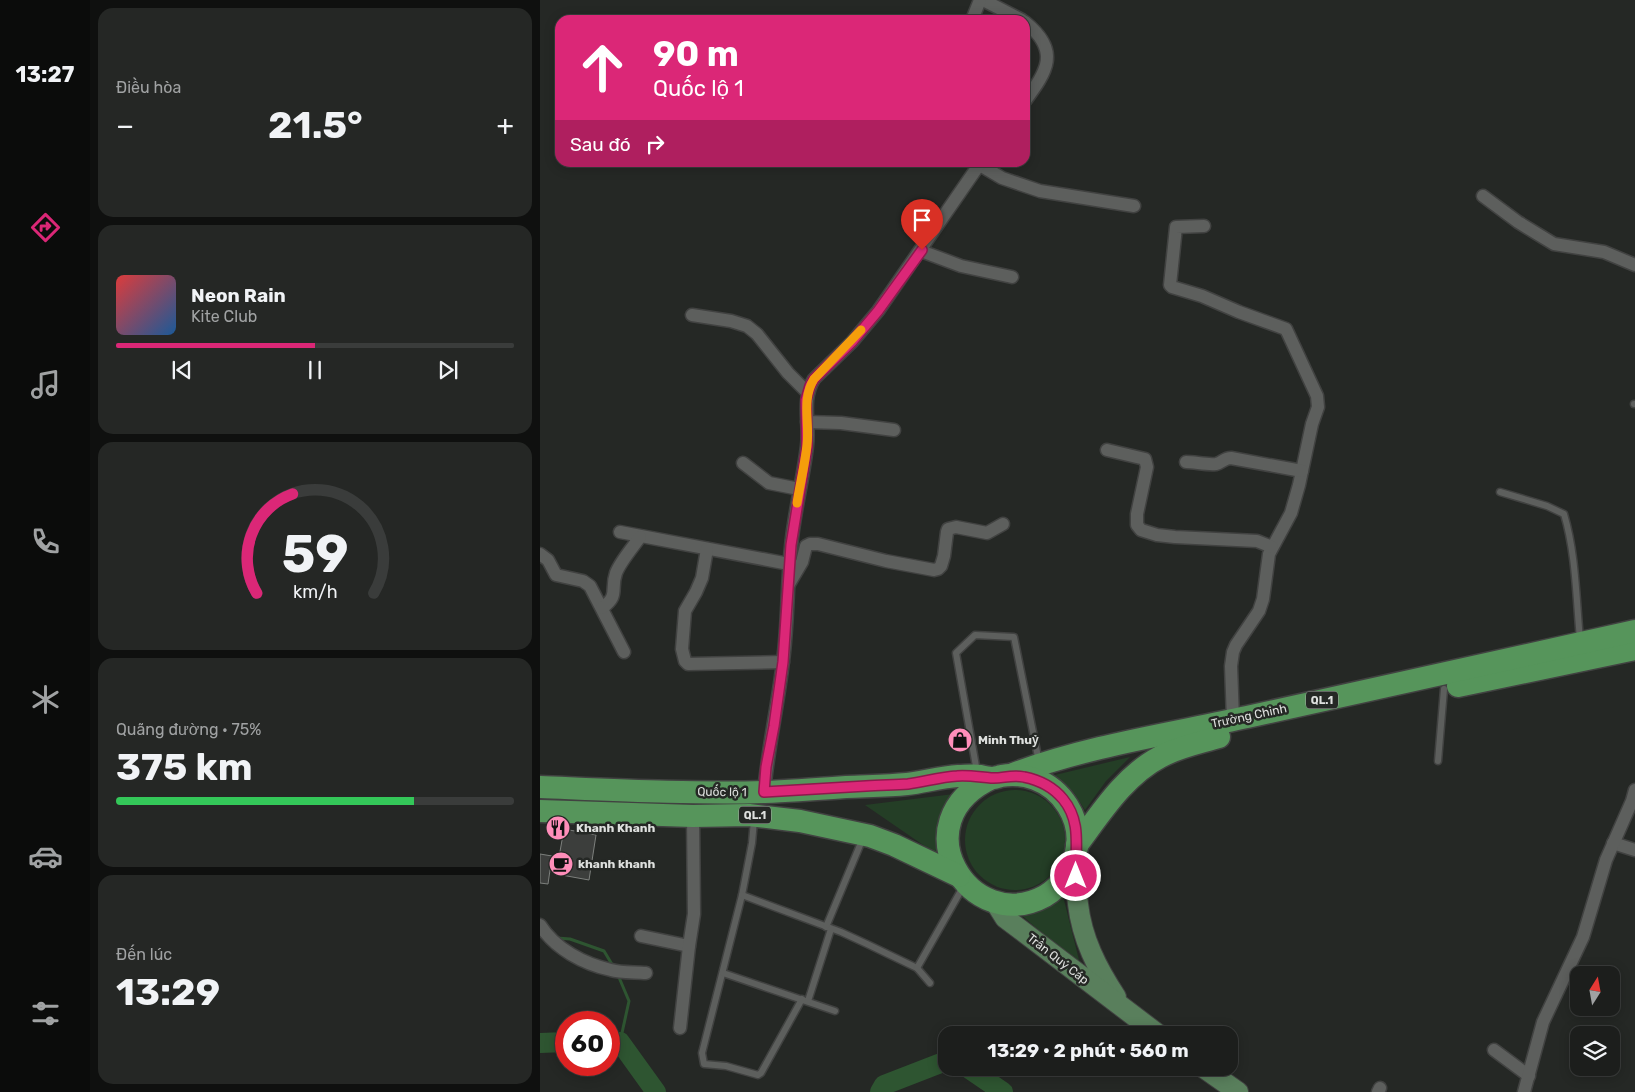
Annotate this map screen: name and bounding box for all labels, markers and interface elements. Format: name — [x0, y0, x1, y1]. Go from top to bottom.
text: 90 m — [653, 33, 739, 75]
icon: ahead — [570, 35, 635, 100]
text: 13:27 — [16, 61, 74, 88]
text: Quốc lộ 1 — [653, 75, 744, 102]
text: Điều hòa — [116, 78, 181, 97]
text: 21.5° — [268, 102, 363, 148]
text: − — [116, 109, 134, 142]
text: + — [497, 109, 514, 142]
icon: right — [641, 130, 669, 158]
text: Sau đó — [570, 133, 631, 156]
pin — [901, 199, 943, 250]
icon: arrive — [908, 206, 936, 234]
icon: directions — [28, 210, 63, 245]
text: Neon Rain — [191, 284, 286, 307]
text: Kite Club — [191, 307, 257, 326]
icon: previous — [168, 356, 196, 384]
icon: pause — [301, 356, 329, 384]
icon: next — [434, 356, 462, 384]
icon: music — [28, 367, 63, 402]
text: 59 — [282, 523, 348, 585]
icon: phone — [28, 524, 63, 559]
text: km/h — [293, 581, 337, 602]
icon: climate — [28, 682, 63, 717]
road number: QL.1 — [1306, 692, 1338, 708]
street label: Trường Chinh — [1210, 701, 1288, 731]
text: Quãng đường · 75% — [116, 720, 261, 739]
shop icon: Minh Thuỷ — [947, 727, 973, 753]
place label: Minh Thuỷ — [978, 733, 1039, 747]
text: 375 km — [116, 744, 253, 790]
street label: Quốc lộ 1 — [697, 784, 747, 799]
road number: QL.1 — [739, 806, 771, 824]
restaurant icon: Khanh Khanh — [545, 815, 571, 841]
place label: Khanh Khanh — [576, 821, 655, 835]
icon: car — [28, 839, 63, 874]
position arrow — [1049, 849, 1101, 901]
cafe icon: khanh khanh — [548, 851, 574, 877]
place label: khanh khanh — [578, 857, 656, 871]
street label: Trần Quý Cáp — [1025, 930, 1092, 987]
text: Đến lúc — [116, 945, 172, 964]
north arrow — [1570, 966, 1620, 1016]
map controls — [1570, 966, 1620, 1076]
text: 13:29 — [116, 969, 220, 1015]
icon: filters — [28, 996, 63, 1031]
speed limit sign: 60 — [555, 1011, 620, 1076]
button: layers — [1570, 1026, 1620, 1076]
text: 13:29 · 2 phút · 560 m — [987, 1039, 1189, 1062]

